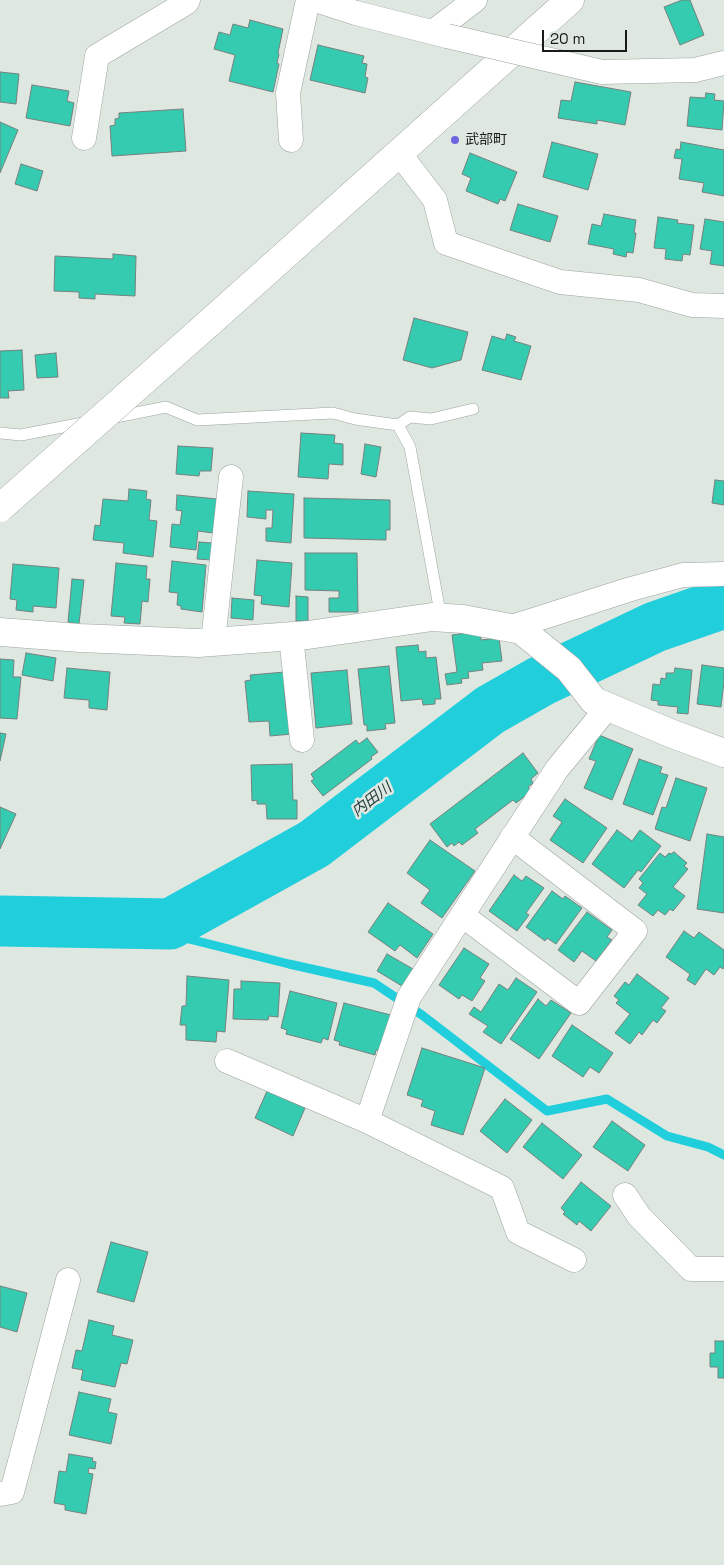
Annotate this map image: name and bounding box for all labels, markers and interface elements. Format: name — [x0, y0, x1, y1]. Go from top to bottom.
scale bar — [544, 20, 629, 52]
text: 20 m — [550, 29, 585, 48]
place label: 武部町 — [465, 132, 507, 148]
marker: 武部町 — [449, 134, 461, 146]
water label: 内田川 — [349, 779, 395, 821]

